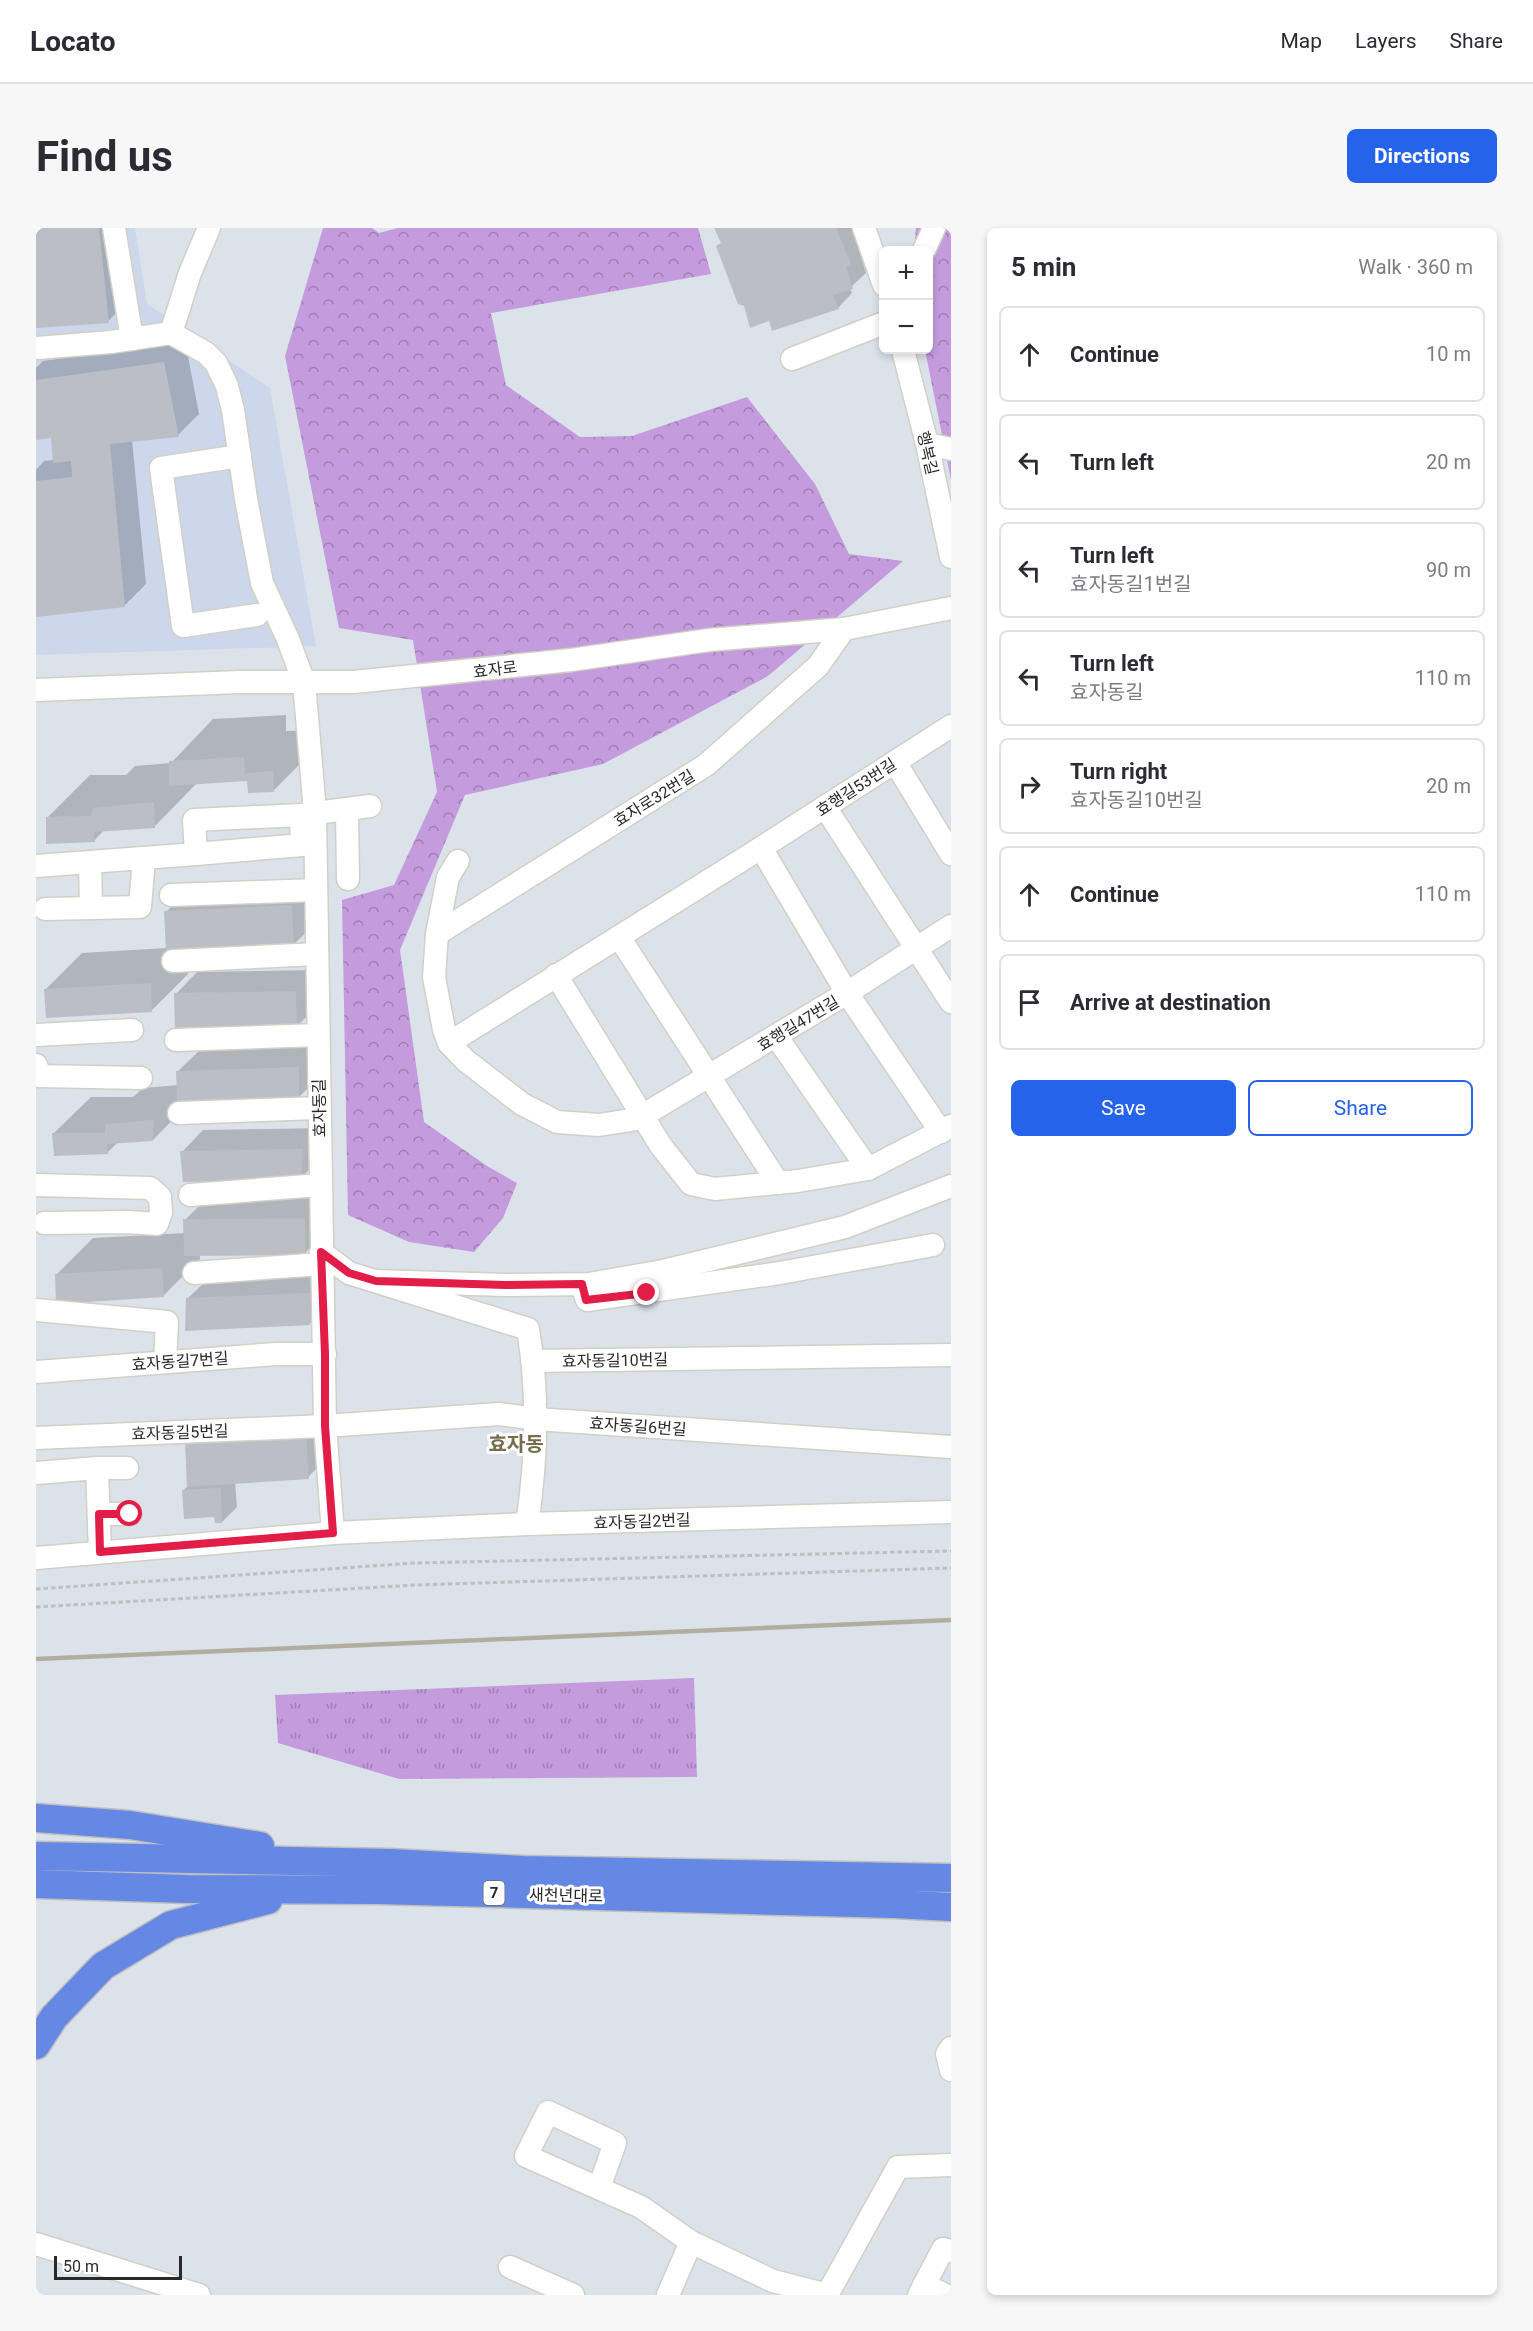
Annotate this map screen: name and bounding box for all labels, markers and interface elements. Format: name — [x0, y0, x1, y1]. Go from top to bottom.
text: Locato — [30, 25, 115, 58]
text: Map — [1280, 29, 1322, 53]
text: Layers — [1355, 29, 1416, 53]
text: Share — [1449, 29, 1503, 53]
button: Directions — [1347, 129, 1497, 183]
text: Find us — [36, 132, 173, 181]
map controls — [879, 246, 933, 354]
button: + — [879, 246, 933, 300]
text: 5 min — [1011, 252, 1076, 282]
text: Walk · 360 m — [1358, 255, 1473, 279]
button: − — [879, 300, 933, 354]
icon: ahead — [1013, 338, 1046, 371]
text: Continue — [1070, 342, 1159, 367]
text: 10 m — [1426, 342, 1471, 366]
street label: 행복길 — [913, 429, 942, 477]
icon: left — [1013, 446, 1046, 479]
text: Turn left — [1070, 450, 1154, 475]
text: 20 m — [1426, 450, 1471, 474]
text: Turn left — [1070, 543, 1154, 568]
icon: left — [1013, 554, 1046, 587]
text: 90 m — [1426, 558, 1471, 582]
text: 효자동길1번길 — [1070, 572, 1192, 596]
text: Turn left — [1070, 651, 1154, 676]
street label: 효자로 — [472, 657, 518, 682]
icon: left — [1013, 662, 1046, 695]
text: 110 m — [1415, 666, 1471, 690]
text: 효자동길 — [1070, 680, 1144, 704]
street label: 효행길53번길 — [813, 755, 900, 820]
text: Turn right — [1070, 759, 1167, 784]
street label: 효자로32번길 — [610, 766, 698, 831]
icon: right — [1013, 770, 1046, 803]
text: 20 m — [1426, 774, 1471, 798]
text: 효자동길10번길 — [1070, 788, 1203, 812]
icon: ahead — [1013, 878, 1046, 911]
text: Continue — [1070, 882, 1159, 907]
text: 110 m — [1415, 882, 1471, 906]
icon: arrive — [1013, 986, 1046, 1019]
text: Arrive at destination — [1070, 990, 1271, 1015]
street label: 효행길47번길 — [754, 992, 842, 1055]
street label: 효자동길 — [309, 1078, 330, 1138]
button: Save — [1011, 1080, 1236, 1136]
button: Share — [1248, 1080, 1473, 1136]
route end — [633, 1279, 659, 1305]
street label: 효자동길7번길 — [131, 1349, 229, 1374]
street label: 효자동길10번길 — [562, 1350, 668, 1371]
street label: 효자동길6번길 — [589, 1414, 687, 1439]
street label: 효자동길5번길 — [131, 1421, 229, 1444]
district label: 효자동 — [488, 1432, 544, 1456]
route start — [116, 1500, 142, 1526]
street label: 효자동길2번길 — [593, 1510, 691, 1533]
road number: 7 — [484, 1881, 504, 1905]
street label: 새천년대로 — [529, 1885, 603, 1906]
scale bar — [54, 2253, 182, 2280]
text: 50 m — [63, 2257, 99, 2276]

